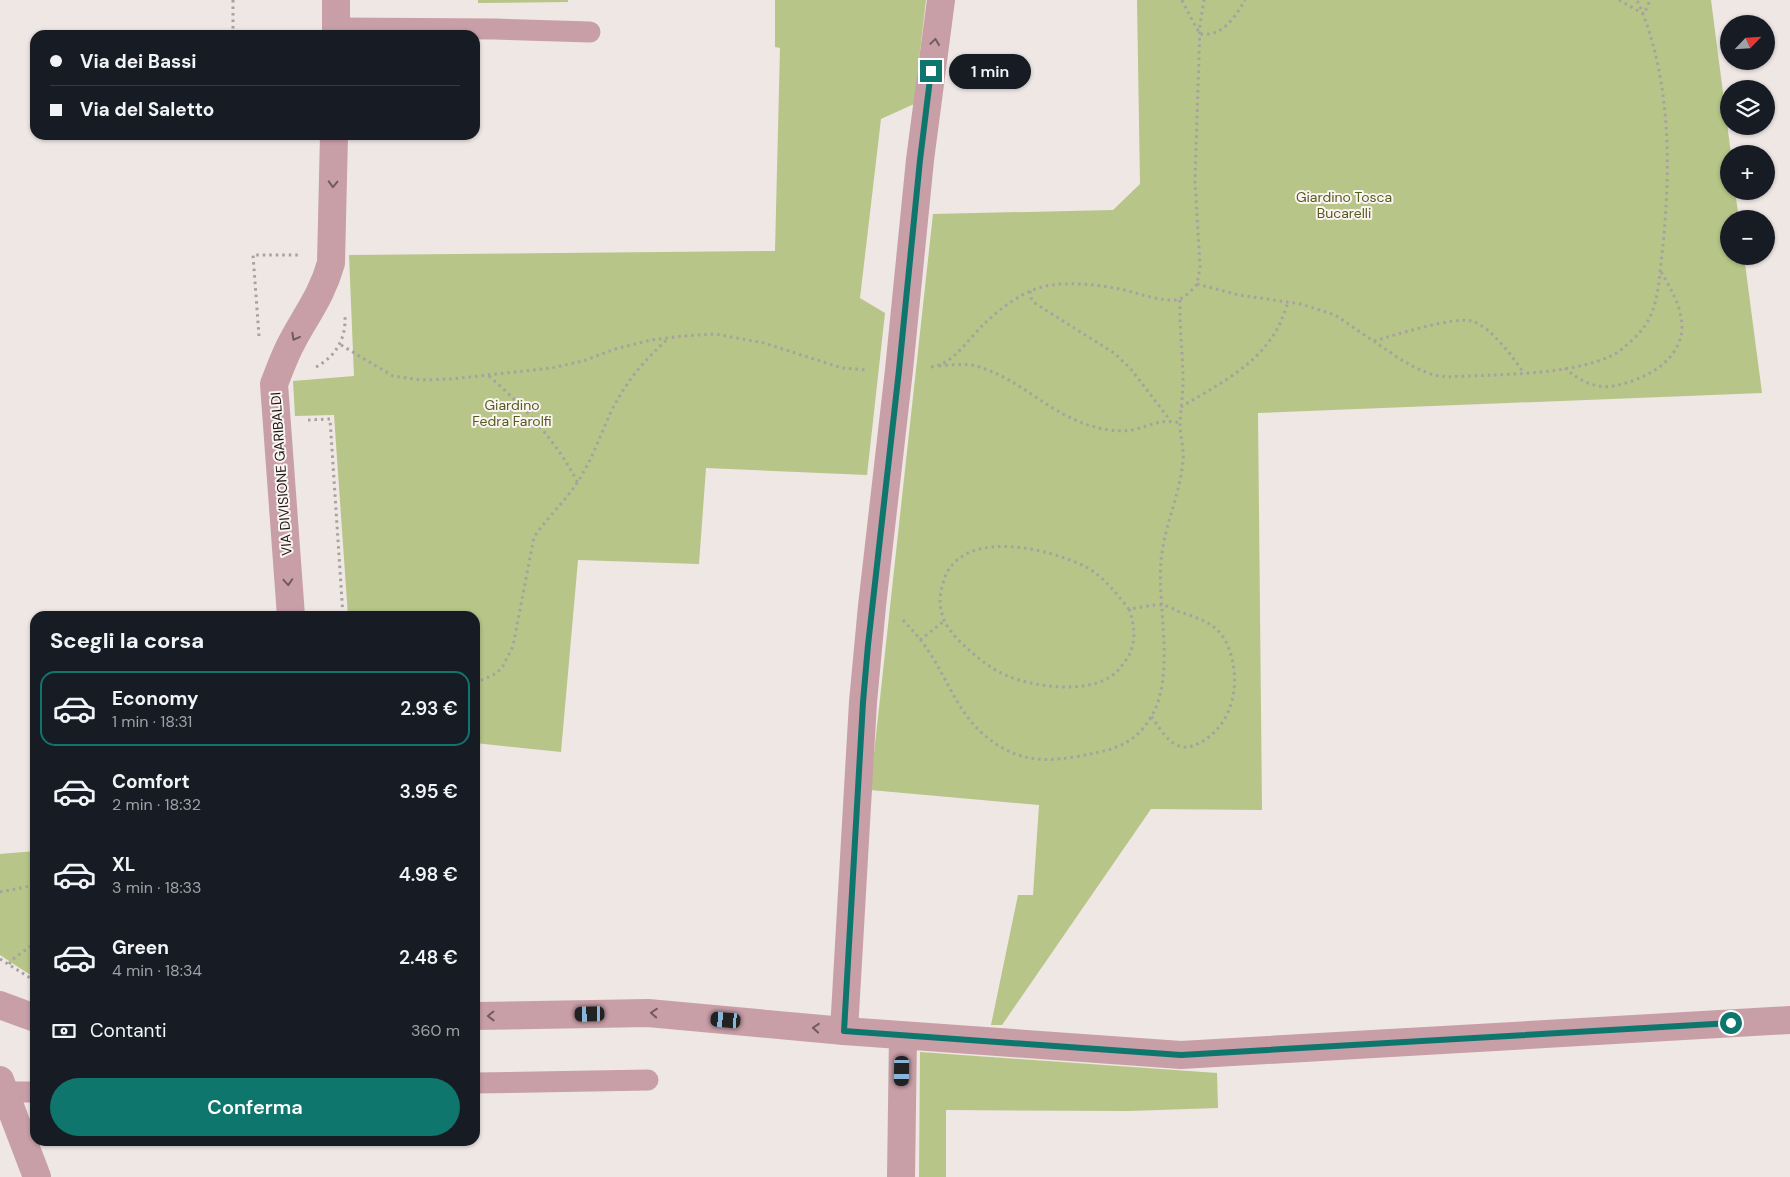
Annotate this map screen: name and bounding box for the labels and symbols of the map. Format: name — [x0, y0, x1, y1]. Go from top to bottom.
north arrow — [1720, 15, 1775, 70]
one-way arrow — [929, 37, 940, 45]
callout: 1 min — [948, 54, 1031, 88]
route end — [920, 60, 942, 82]
one-way arrow — [328, 180, 338, 188]
park label: Giardino Tosca Bucarelli — [1296, 188, 1392, 222]
one-way arrow — [291, 332, 301, 341]
street label: VIA DIVISIONE GARIBALDI — [266, 392, 296, 556]
park label: Giardino Fedra Farolfi — [472, 396, 552, 430]
one-way arrow — [283, 579, 294, 587]
car — [574, 1006, 605, 1022]
one-way arrow — [650, 1008, 658, 1019]
one-way arrow — [487, 1011, 495, 1021]
car — [710, 1011, 741, 1029]
route start — [1720, 1012, 1742, 1034]
one-way arrow — [811, 1023, 819, 1034]
car — [894, 1056, 909, 1086]

